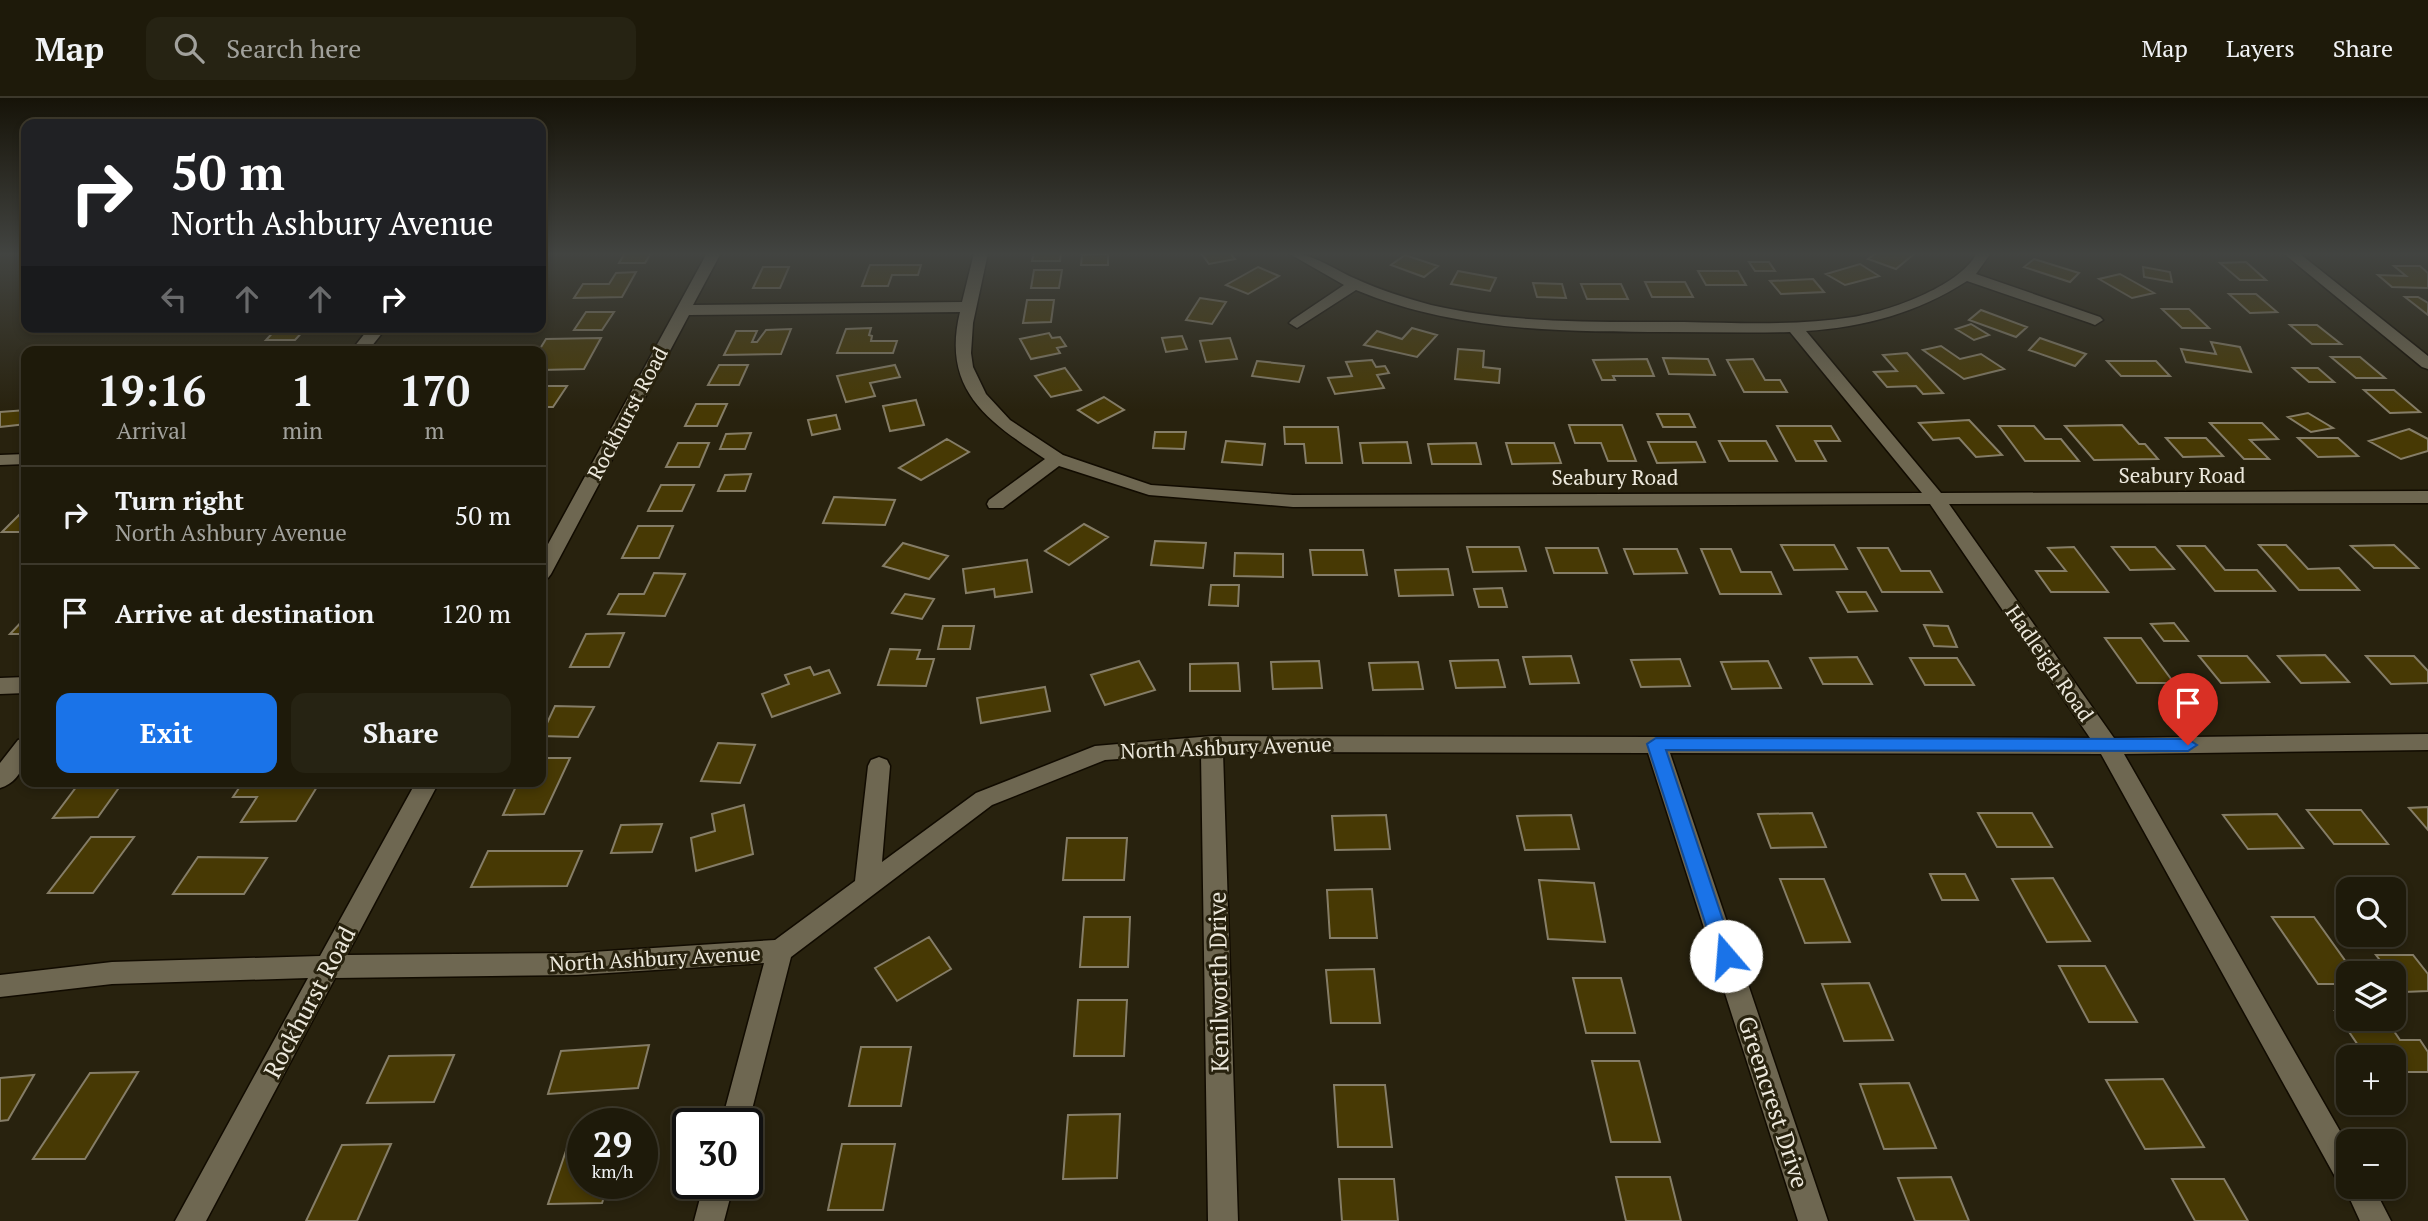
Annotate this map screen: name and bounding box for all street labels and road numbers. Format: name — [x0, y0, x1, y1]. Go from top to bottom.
street label: Rockhurst Road — [580, 341, 674, 484]
street label: Seabury Road — [2119, 461, 2246, 489]
street label: Seabury Road — [1552, 463, 1679, 491]
street label: Hadleigh Road — [2000, 599, 2101, 727]
street label: North Ashbury Avenue — [1120, 729, 1332, 765]
street label: Kenilworth Drive — [1200, 891, 1236, 1073]
street label: Rockhurst Road — [256, 921, 362, 1083]
street label: North Ashbury Avenue — [549, 938, 761, 978]
street label: Greencrest Drive — [1731, 1012, 1817, 1192]

